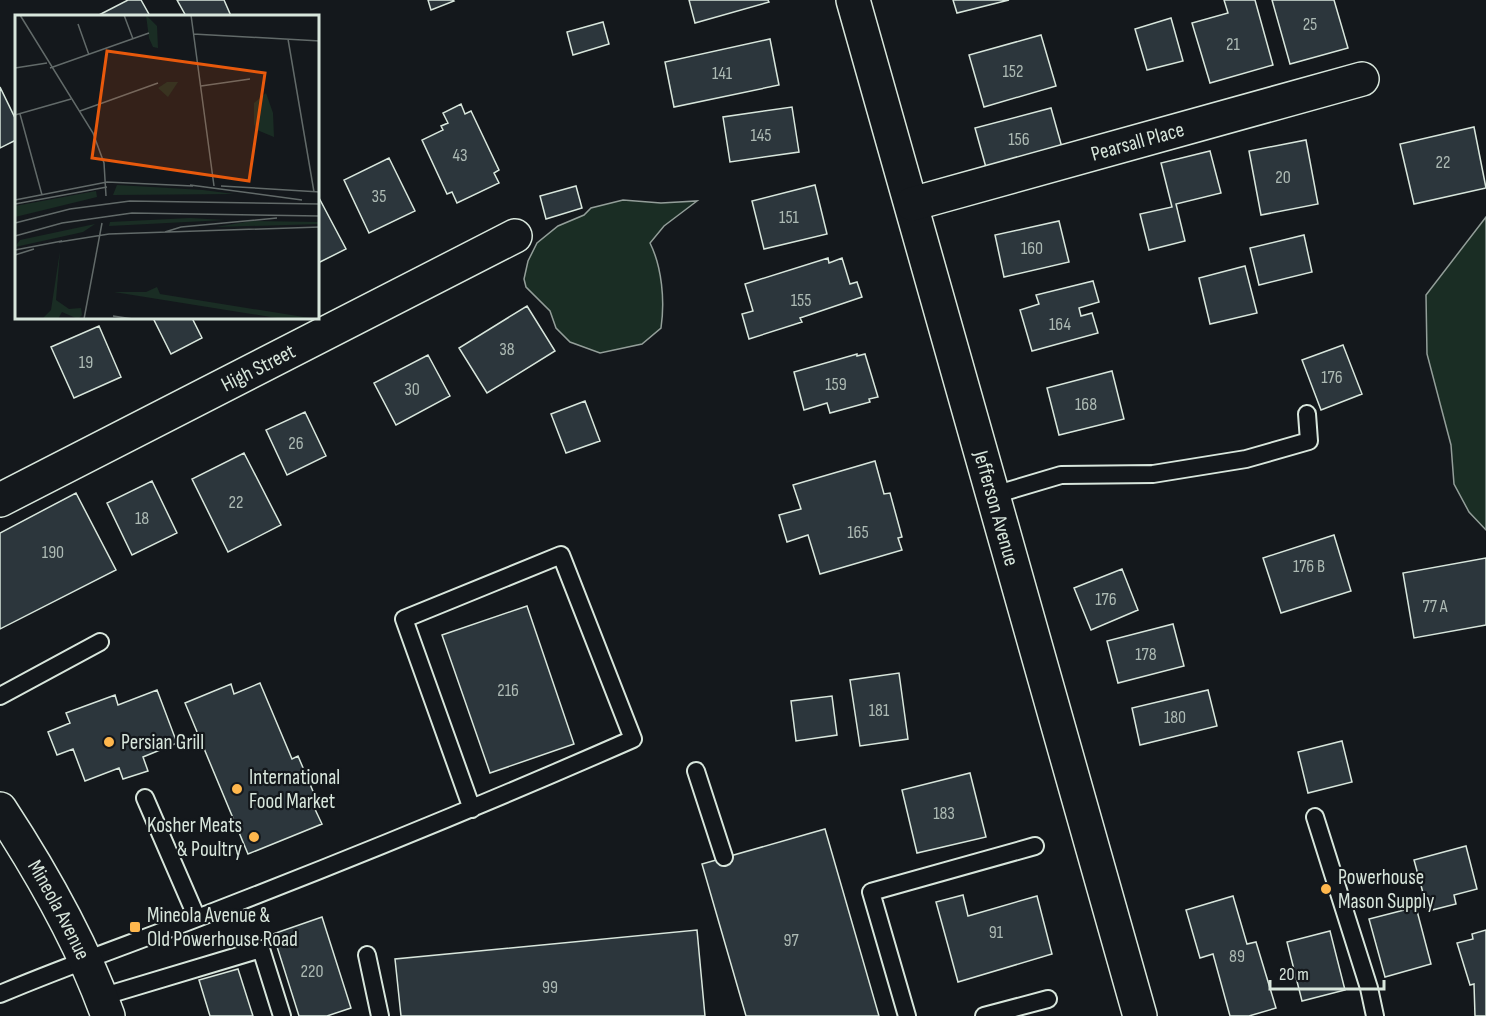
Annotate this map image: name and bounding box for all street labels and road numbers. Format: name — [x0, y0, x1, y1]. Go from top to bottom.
street label: Pearsall Place — [1088, 117, 1187, 166]
street label: High Street — [217, 338, 299, 397]
street label: Jefferson Avenue — [968, 447, 1025, 569]
street label: Mineola Avenue — [22, 855, 96, 964]

